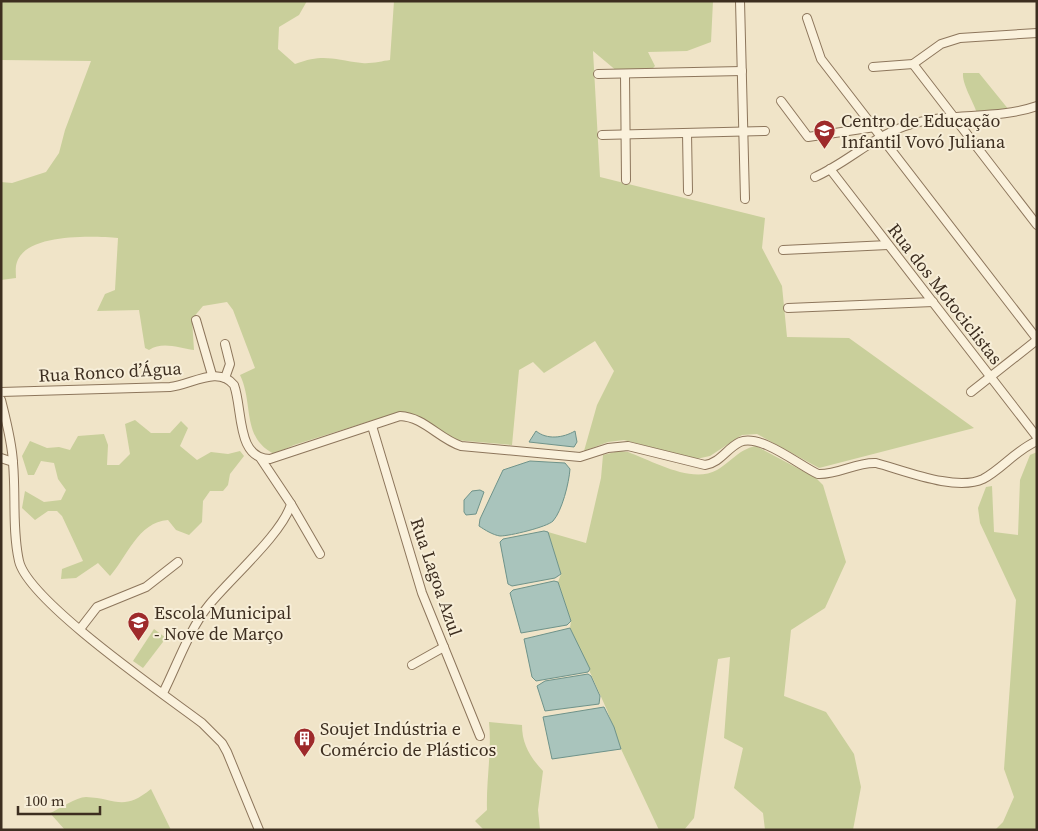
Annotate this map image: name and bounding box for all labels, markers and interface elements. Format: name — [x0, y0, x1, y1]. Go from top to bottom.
place label: Centro de Educação Infantil Vovó Juliana — [841, 108, 1006, 154]
school or university icon: Centro de Educação Infantil Vovó Juliana — [813, 119, 837, 150]
street label: Rua dos Motociclistas — [882, 218, 1009, 370]
street label: Rua Ronco d’Água — [38, 355, 183, 388]
street label: Rua Lagoa Azul — [405, 514, 468, 639]
place label: Escola Municipal - Nove de Março — [154, 600, 291, 646]
school or university icon: Escola Municipal - Nove de Março — [126, 611, 150, 642]
place label: Soujet Indústria e Comércio de Plásticos — [320, 716, 497, 762]
building icon: Soujet Indústria e Comércio de Plásticos — [292, 727, 316, 758]
scale bar — [18, 784, 100, 816]
text: 100 m — [25, 790, 65, 811]

